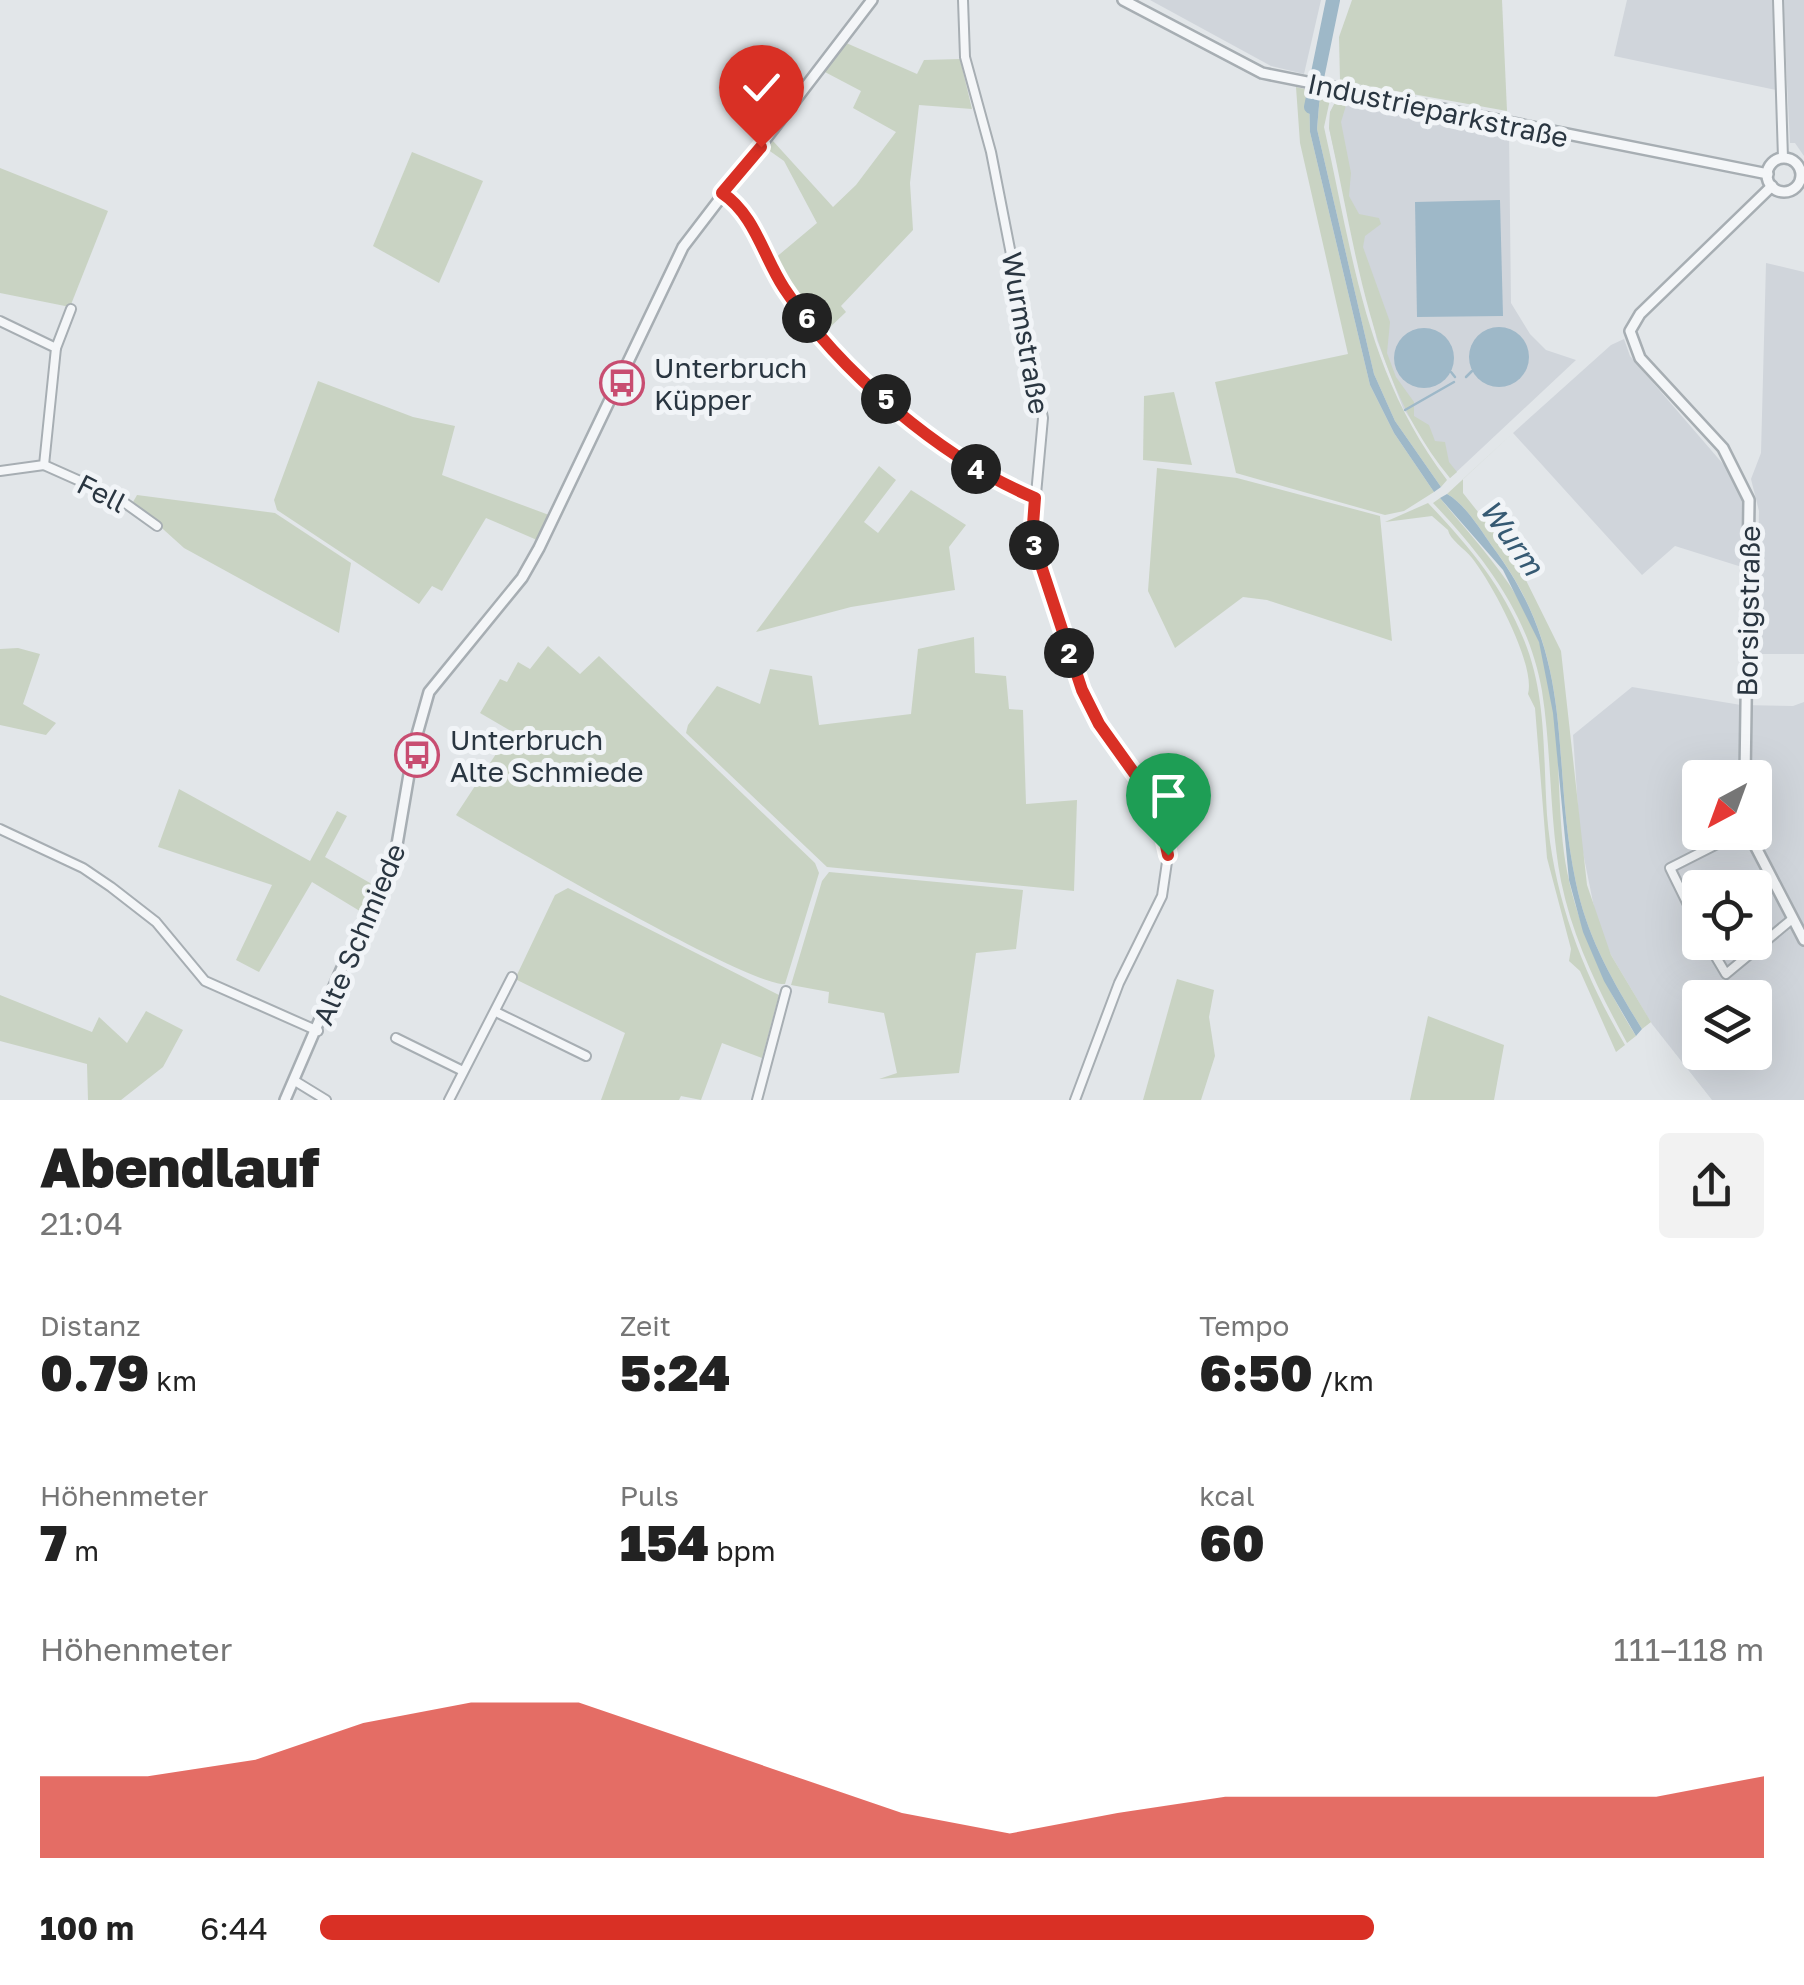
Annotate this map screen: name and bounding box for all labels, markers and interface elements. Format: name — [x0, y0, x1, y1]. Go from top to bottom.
pin — [719, 45, 804, 148]
icon: check — [734, 60, 789, 115]
street label: Industrieparkstraße — [1305, 66, 1571, 154]
street label: Wurmstraße — [996, 249, 1056, 417]
pin: 6 — [782, 293, 832, 343]
text: 6 — [798, 301, 816, 334]
place label: Unterbruch Küpper — [654, 351, 807, 416]
bus stop icon: Unterbruch Küpper — [599, 360, 645, 406]
pin: 5 — [861, 374, 911, 424]
text: 5 — [877, 382, 895, 415]
pin: 4 — [951, 444, 1001, 494]
text: 4 — [967, 452, 985, 485]
street label: Fell — [72, 467, 132, 519]
water label: Wurm — [1473, 492, 1552, 583]
pin: 3 — [1009, 520, 1059, 570]
street label: Borsigstraße — [1730, 525, 1766, 697]
text: 3 — [1025, 528, 1043, 561]
pin: 2 — [1044, 628, 1094, 678]
text: 2 — [1060, 636, 1078, 669]
place label: Unterbruch Alte Schmiede — [450, 723, 643, 788]
bus stop icon: Unterbruch Alte Schmiede — [394, 732, 440, 778]
pin — [1126, 753, 1211, 856]
north arrow — [1682, 760, 1772, 850]
map controls — [1682, 760, 1772, 1070]
icon: arrive — [1141, 768, 1196, 823]
street label: Alte Schmiede — [306, 839, 412, 1029]
button: locate — [1682, 870, 1772, 960]
button: layers — [1682, 980, 1772, 1070]
text: Abendlauf — [40, 1133, 320, 1199]
button: share — [1659, 1133, 1764, 1238]
text: 21:04 — [40, 1204, 123, 1242]
text: Distanz — [40, 1309, 140, 1342]
text: Zeit — [620, 1309, 671, 1342]
text: Tempo — [1199, 1309, 1289, 1342]
text: 0.79 — [40, 1342, 149, 1402]
text: 5:24 — [620, 1342, 730, 1402]
text: 6:50 — [1199, 1342, 1313, 1402]
text: km — [149, 1364, 197, 1397]
text: /km — [1313, 1364, 1374, 1397]
text: Höhenmeter — [40, 1479, 208, 1512]
text: Puls — [620, 1479, 679, 1512]
text: kcal — [1199, 1479, 1255, 1512]
text: 7 — [40, 1512, 67, 1572]
text: 154 — [620, 1512, 709, 1572]
text: 60 — [1199, 1512, 1265, 1572]
text: m — [67, 1534, 99, 1567]
text: bpm — [709, 1534, 776, 1567]
text: Höhenmeter — [40, 1630, 232, 1668]
text: 111–118 m — [1614, 1630, 1764, 1668]
text: 100 m — [40, 1909, 134, 1947]
text: 6:44 — [200, 1909, 268, 1947]

